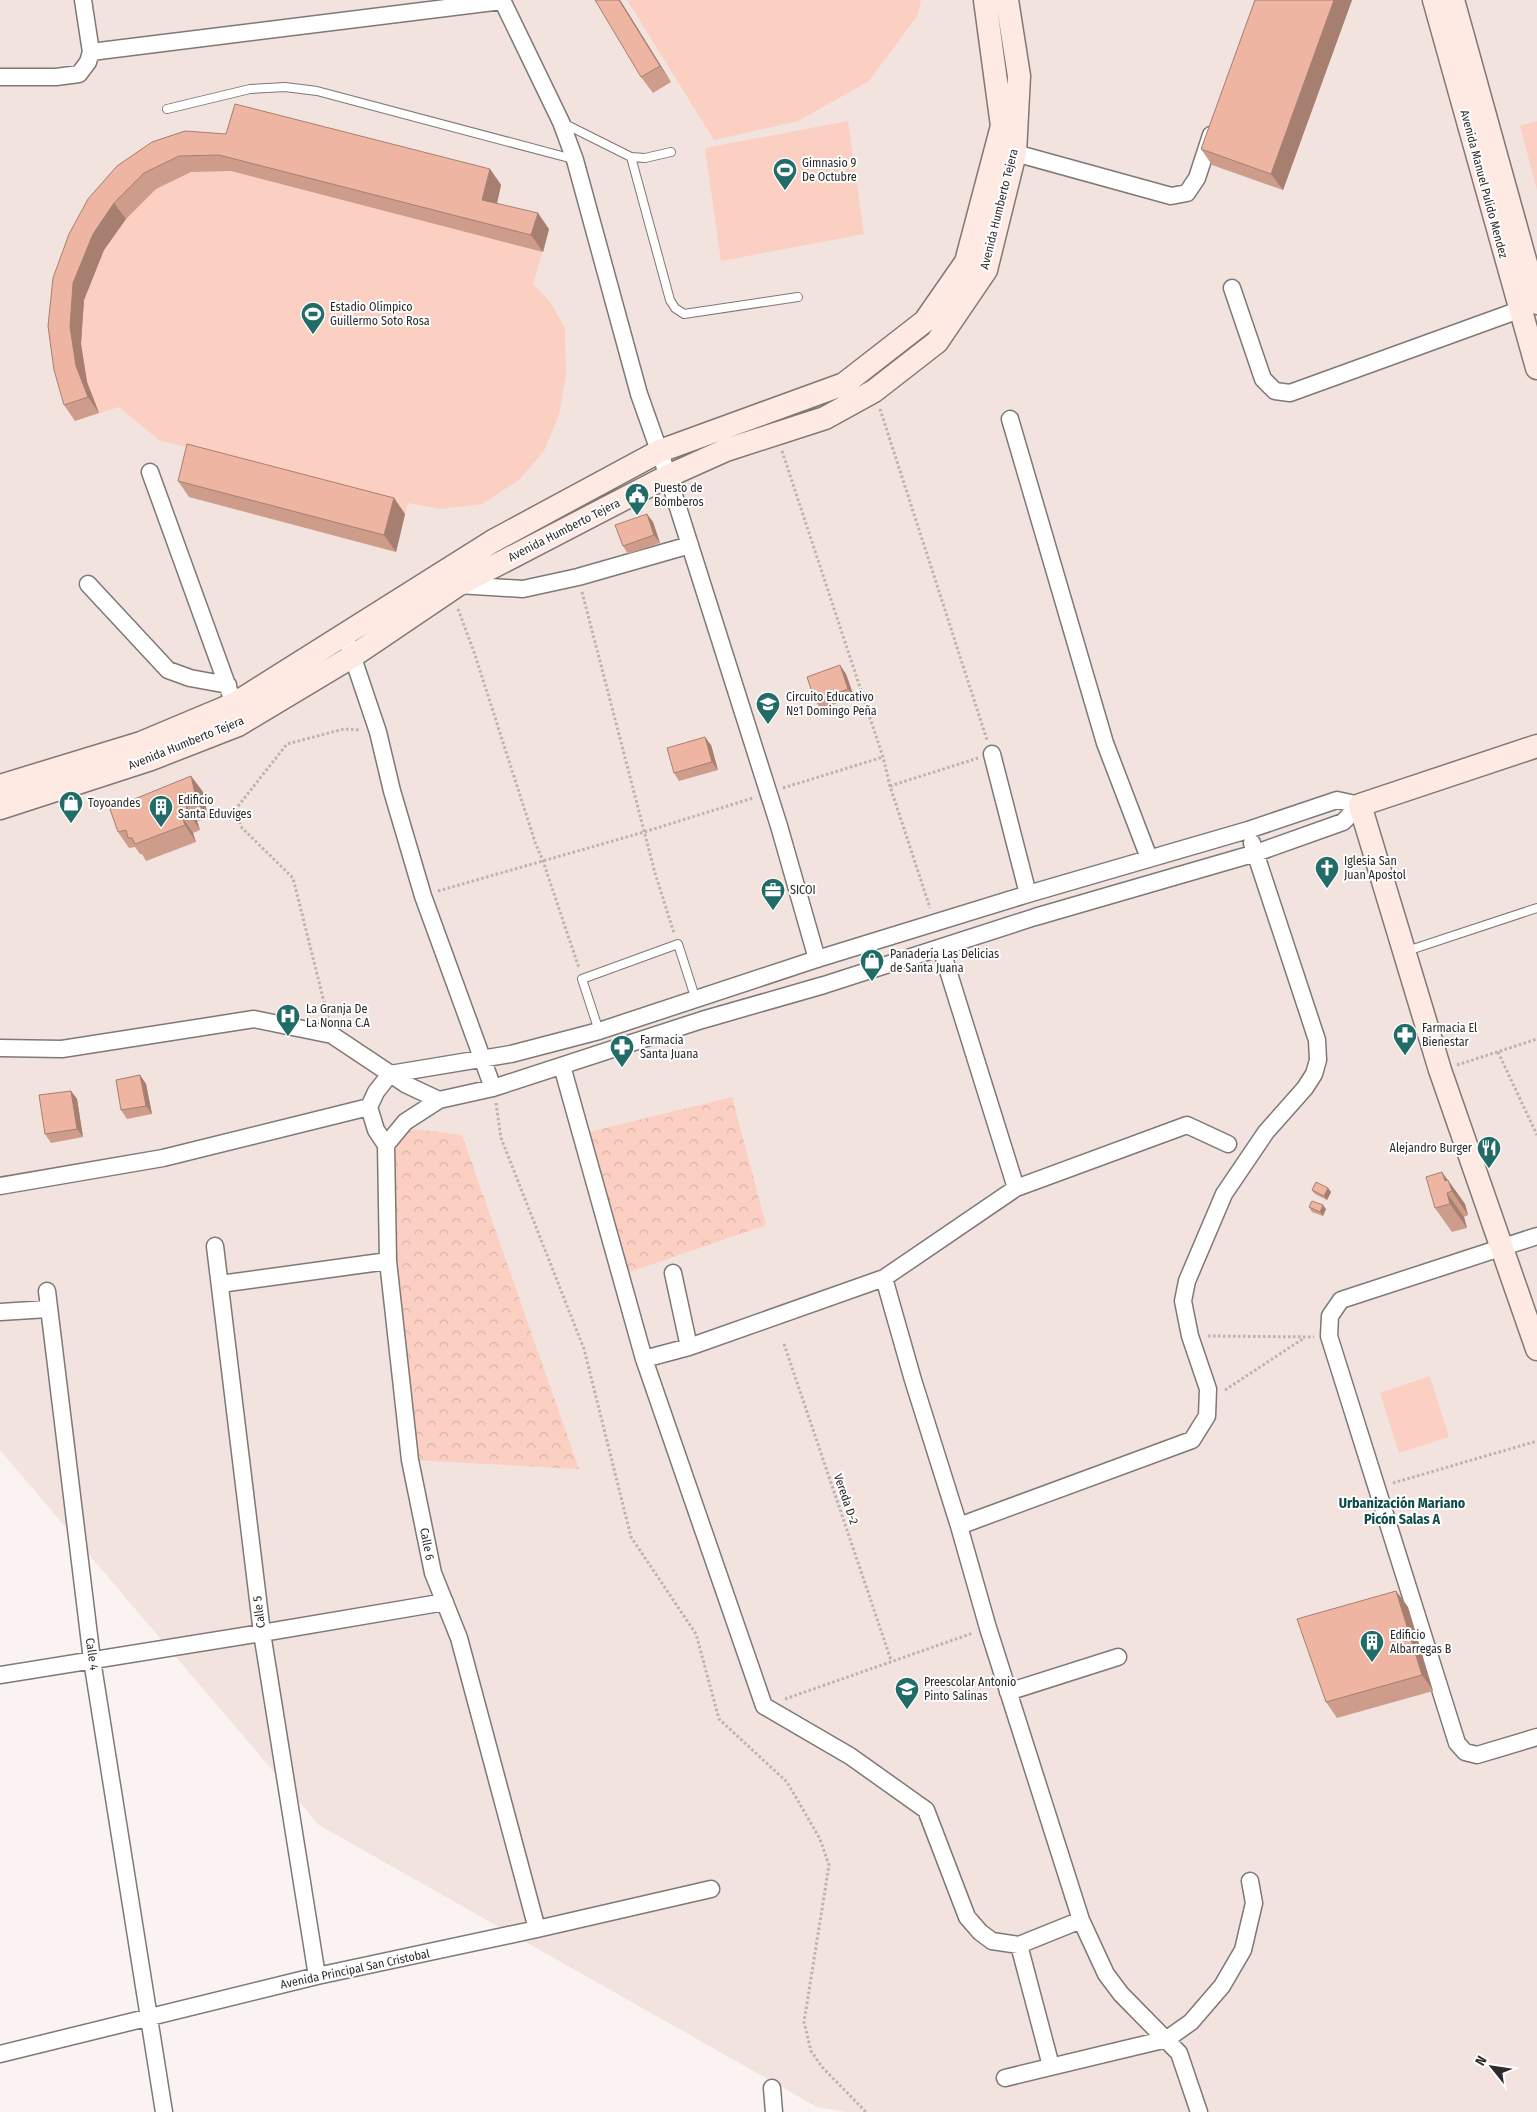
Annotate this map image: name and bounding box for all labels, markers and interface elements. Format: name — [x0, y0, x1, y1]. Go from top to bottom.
street label: Avenida Manuel Pulido Mendez — [1457, 108, 1511, 260]
street label: Avenida Humberto Tejera — [977, 147, 1021, 271]
place label: Gimnasio 9 De Octubre — [802, 156, 857, 184]
sports icon: Gimnasio 9 De Octubre — [772, 157, 798, 191]
place label: Estadio Olímpico Guillermo Soto Rosa — [330, 300, 430, 328]
sports icon: Estadio Olímpico Guillermo Soto Rosa — [300, 301, 326, 335]
place label: Puesto de Bomberos — [654, 481, 704, 509]
public building icon: Puesto de Bomberos — [624, 482, 650, 516]
street label: Avenida Humberto Tejera — [506, 496, 622, 564]
place label: Circuito Educativo Nº1 Domingo Peña — [786, 690, 877, 718]
school or university icon: Circuito Educativo Nº1 Domingo Peña — [755, 691, 781, 725]
street label: Avenida Humberto Tejera — [126, 713, 246, 773]
shop icon: Toyoandes — [58, 790, 84, 824]
place label: Edificio Santa Eduviges — [178, 793, 252, 821]
building icon: Edificio Santa Eduviges — [148, 794, 174, 828]
place label: Toyoandes — [88, 796, 140, 810]
place label: Iglesia San Juan Apostol — [1344, 854, 1406, 882]
church icon: Iglesia San Juan Apostol — [1314, 855, 1340, 889]
office icon: SICOI — [760, 877, 786, 911]
place label: SICOI — [790, 883, 816, 897]
place label: Panadería Las Delicias de Santa Juana — [890, 947, 999, 975]
shop icon: Panadería Las Delicias de Santa Juana — [859, 948, 885, 982]
place label: La Granja De La Nonna C.A — [306, 1002, 371, 1030]
hospital icon: La Granja De La Nonna C.A — [275, 1003, 301, 1037]
place label: Farmacia El Bienestar — [1422, 1021, 1477, 1049]
pharmacy icon: Farmacia El Bienestar — [1392, 1022, 1418, 1056]
place label: Farmacia Santa Juana — [640, 1033, 698, 1061]
pharmacy icon: Farmacia Santa Juana — [609, 1034, 635, 1068]
restaurant icon: Alejandro Burger — [1476, 1135, 1502, 1169]
place label: Alejandro Burger — [1390, 1141, 1473, 1155]
street label: Vereda D-2 — [831, 1472, 861, 1526]
district label: Urbanización Mariano Picón Salas A — [1339, 1495, 1466, 1528]
street label: Calle 6 — [417, 1527, 437, 1561]
street label: Calle 5 — [250, 1595, 268, 1629]
place label: Edificio Albarregas B — [1390, 1628, 1452, 1656]
building icon: Edificio Albarregas B — [1359, 1629, 1385, 1663]
street label: Calle 4 — [83, 1637, 101, 1671]
place label: Preescolar Antonio Pinto Salinas — [924, 1675, 1016, 1703]
school or university icon: Preescolar Antonio Pinto Salinas — [894, 1676, 920, 1710]
street label: Avenida Principal San Cristobal — [279, 1946, 431, 1992]
north arrow — [1467, 2042, 1517, 2092]
text: N — [1472, 2053, 1491, 2069]

